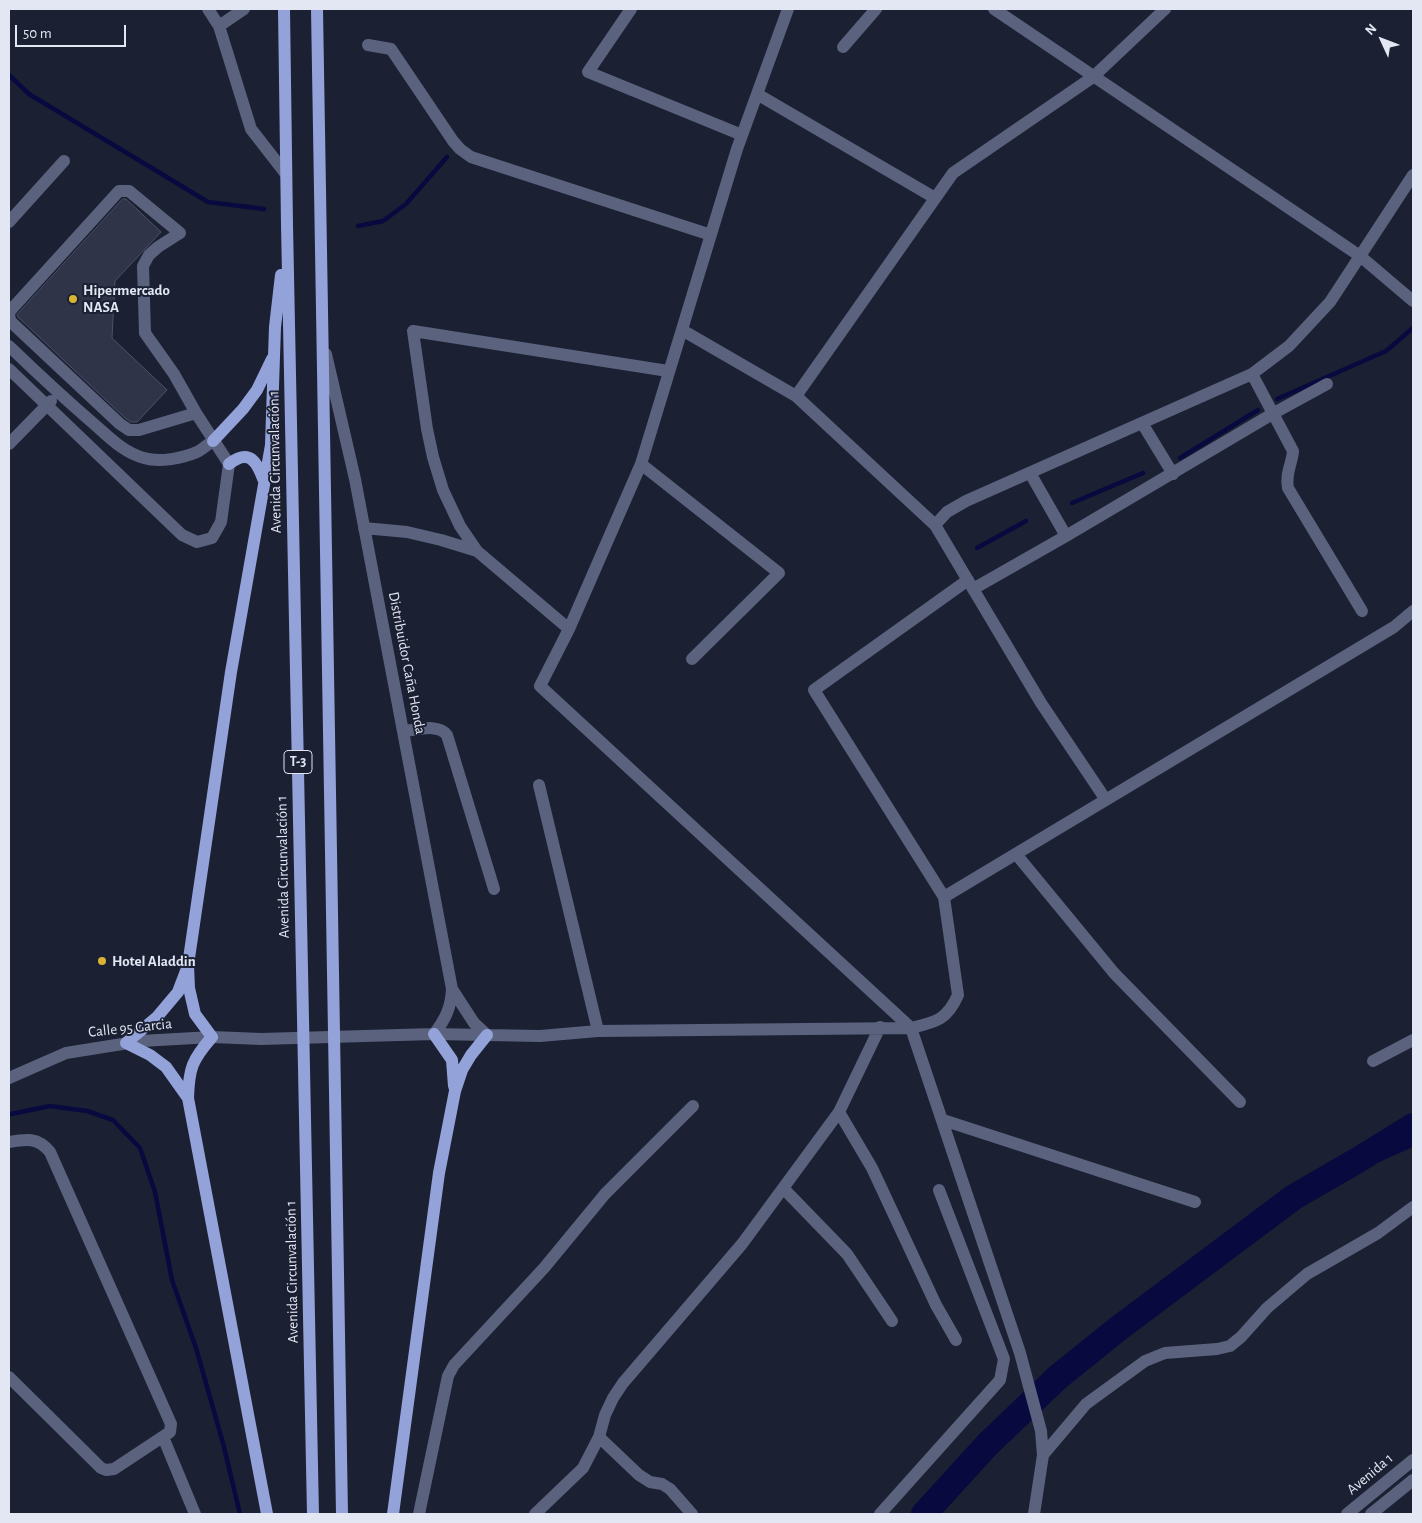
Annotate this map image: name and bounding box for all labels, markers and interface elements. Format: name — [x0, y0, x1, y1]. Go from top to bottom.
scale bar — [18, 15, 129, 47]
north arrow — [1357, 15, 1407, 65]
text: N — [1363, 21, 1379, 38]
text: 50 m — [23, 26, 52, 41]
place label: Hipermercado NASA — [83, 281, 170, 316]
marker: Hipermercado NASA — [67, 293, 79, 305]
street label: Avenida Circunvalación 1 — [265, 391, 285, 533]
street label: Distribuidor Caña Honda — [384, 590, 430, 736]
road number: T-3 — [284, 750, 312, 774]
street label: Avenida Circunvalación 1 — [273, 796, 293, 938]
place label: Hotel Aladdin — [112, 952, 196, 970]
marker: Hotel Aladdin — [96, 955, 108, 967]
street label: Calle 95 Garcia — [87, 1015, 173, 1041]
street label: Avenida Circunvalación 1 — [282, 1201, 302, 1343]
street label: Avenida 1 — [1343, 1449, 1397, 1499]

